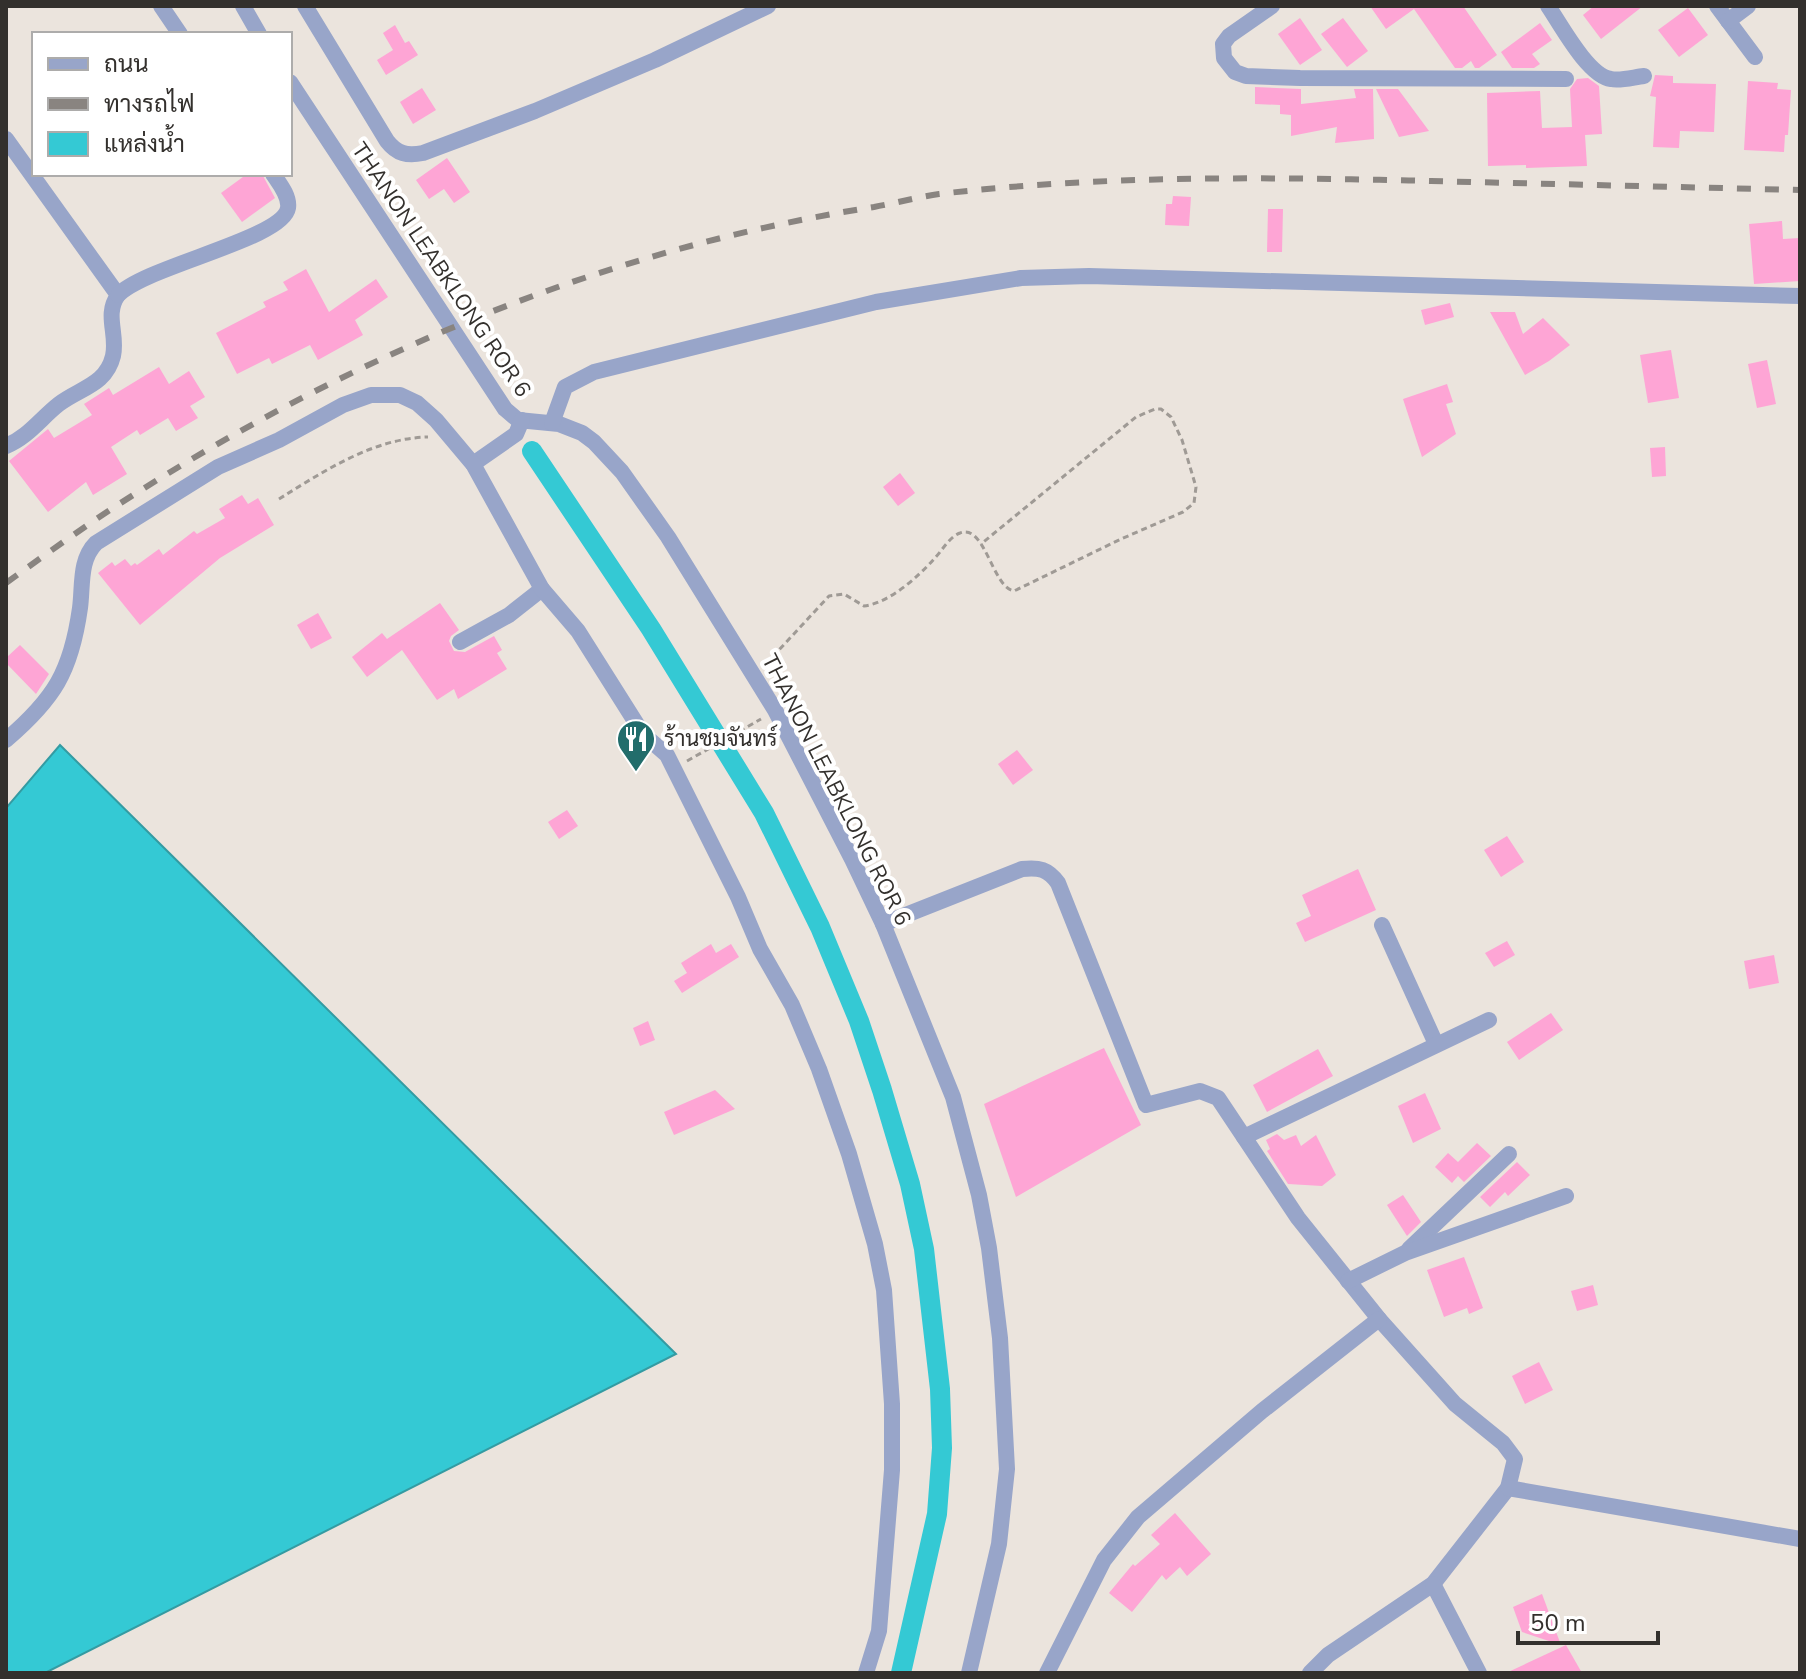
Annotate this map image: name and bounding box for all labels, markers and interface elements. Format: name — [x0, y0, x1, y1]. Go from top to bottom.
legend — [32, 32, 292, 176]
text: ถนน — [104, 48, 149, 80]
text: ทางรถไฟ — [104, 88, 195, 120]
text: แหล่งน้ำ — [104, 124, 185, 160]
street label: THANON LEABKLONG ROR 6 — [344, 137, 538, 403]
street label: THANON LEABKLONG ROR 6 — [754, 649, 918, 931]
restaurant icon: ร้านชมจันทร์ — [615, 718, 657, 773]
place label: ร้านชมจันทร์ — [664, 724, 778, 754]
scale bar — [1518, 1595, 1658, 1645]
text: 50 m — [1530, 1607, 1586, 1639]

